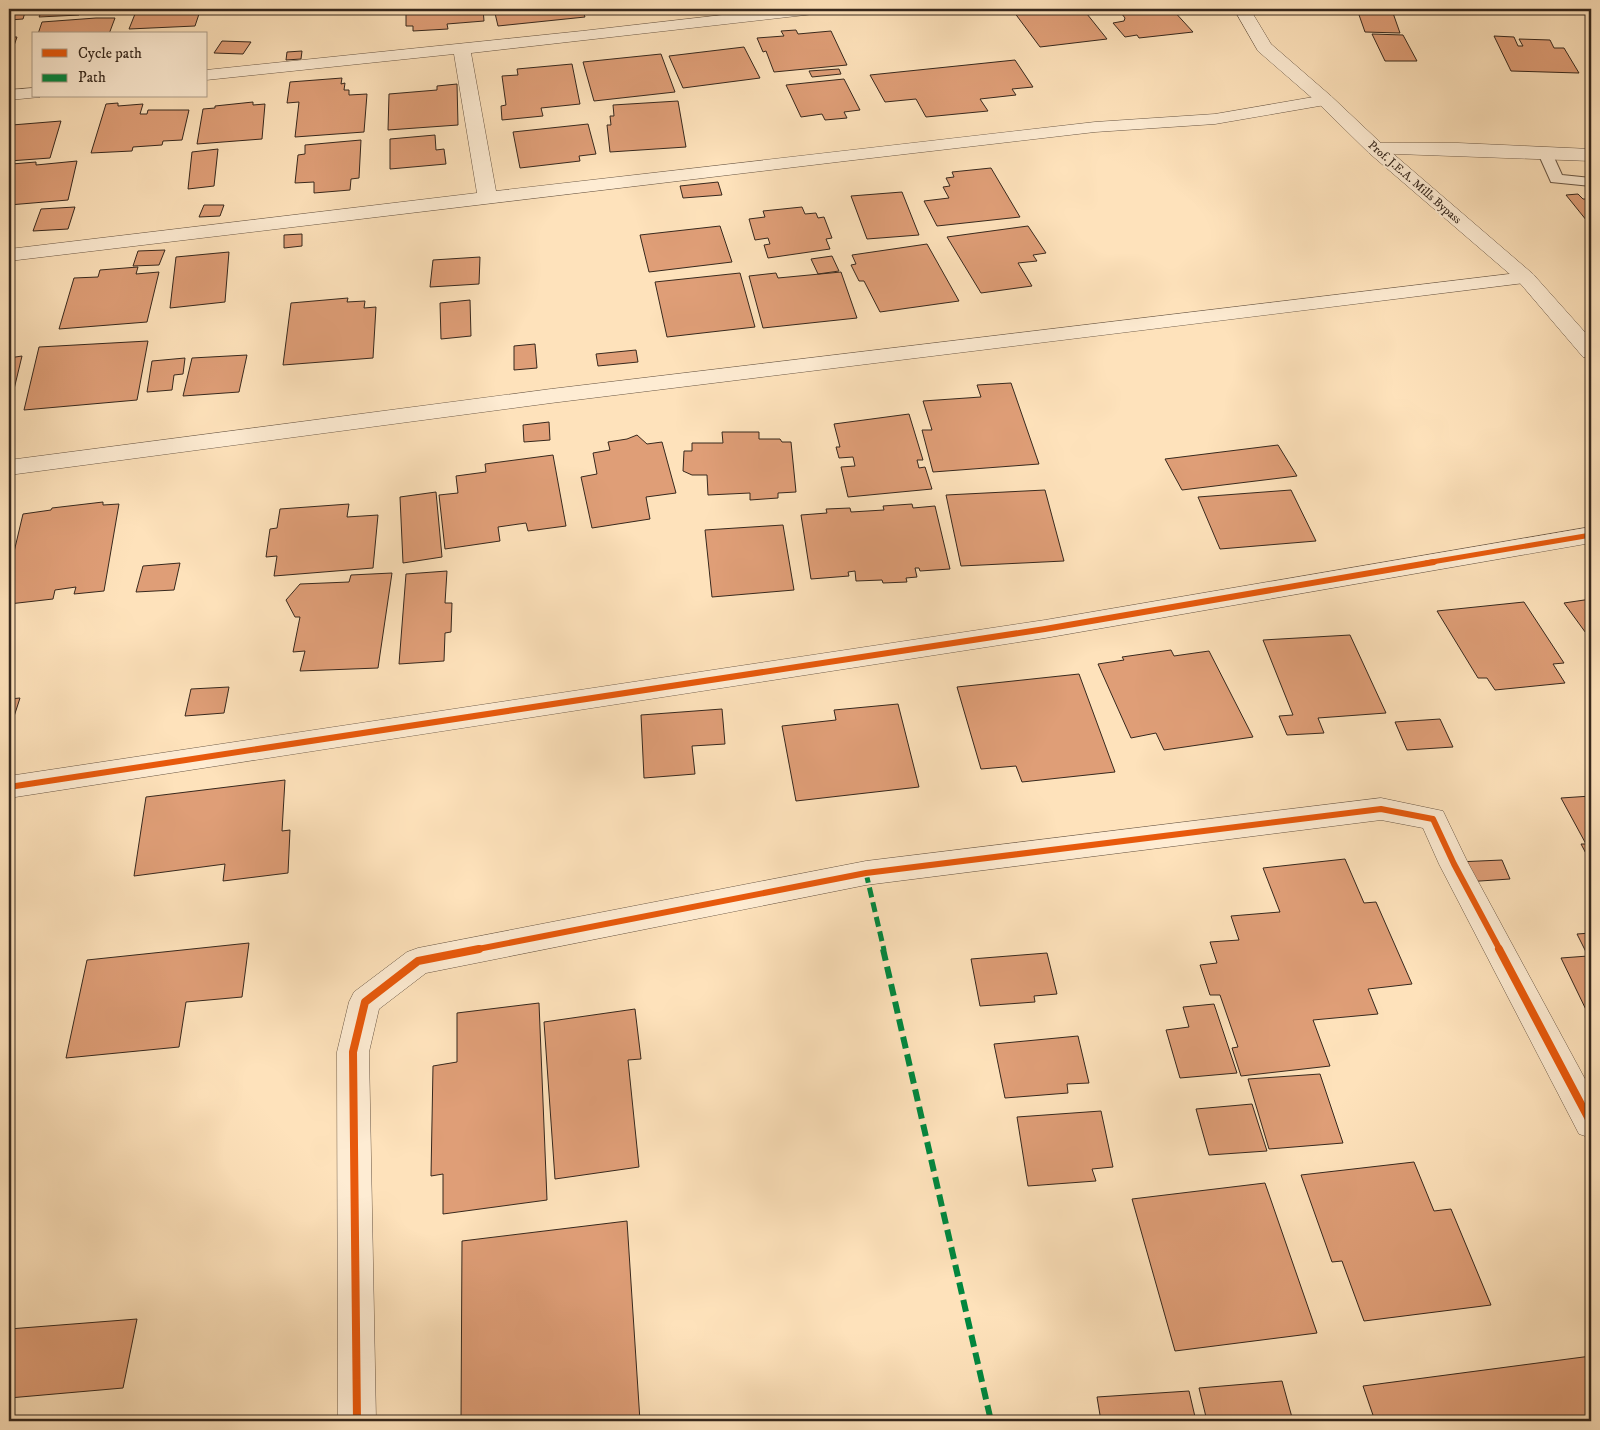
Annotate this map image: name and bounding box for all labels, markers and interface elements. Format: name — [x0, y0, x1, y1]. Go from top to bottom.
legend — [32, 32, 208, 98]
text: Cycle path — [78, 44, 142, 63]
text: Path — [78, 68, 106, 87]
street label: Prof. J.E.A. Mills Bypass — [1365, 138, 1464, 227]

